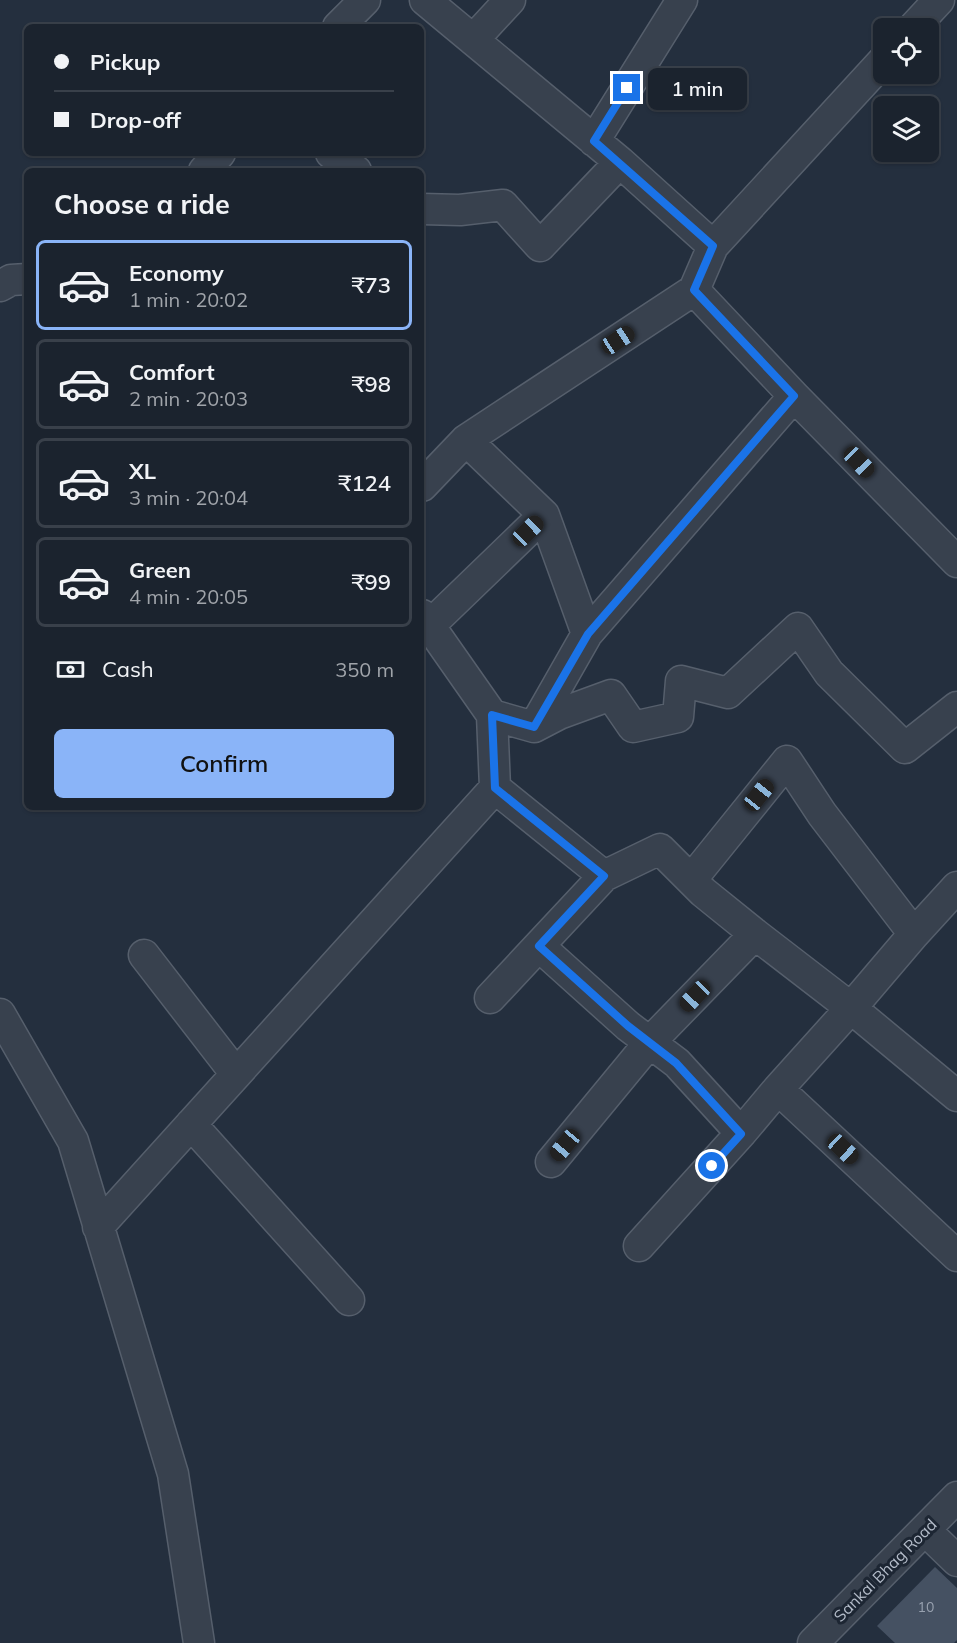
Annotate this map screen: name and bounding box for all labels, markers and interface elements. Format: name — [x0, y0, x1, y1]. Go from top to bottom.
map controls — [873, 18, 939, 162]
button: locate — [873, 18, 939, 84]
text: Pickup — [90, 48, 160, 76]
callout: 1 min — [648, 67, 747, 109]
route end — [613, 74, 640, 101]
text: 1 min — [672, 76, 723, 101]
button: layers — [873, 96, 939, 162]
text: Drop-off — [90, 106, 181, 134]
text: Choose a ride — [54, 187, 230, 221]
icon: car — [57, 258, 111, 312]
text: Economy — [129, 259, 224, 287]
text: ₹73 — [351, 271, 391, 299]
text: 1 min · 20:02 — [129, 287, 248, 312]
car — [598, 323, 638, 357]
icon: car — [57, 357, 111, 411]
text: Comfort — [129, 358, 215, 386]
text: ₹98 — [351, 370, 391, 398]
text: 2 min · 20:03 — [129, 386, 248, 411]
car — [840, 443, 878, 481]
icon: car — [57, 456, 111, 510]
text: XL — [129, 457, 156, 485]
text: ₹124 — [338, 469, 391, 497]
text: 3 min · 20:04 — [129, 485, 248, 510]
car — [509, 512, 547, 550]
icon: car — [57, 555, 111, 609]
text: Green — [129, 556, 191, 584]
text: ₹99 — [351, 568, 391, 596]
text: 4 min · 20:05 — [129, 584, 248, 609]
icon: cash — [54, 653, 87, 686]
text: Cash — [102, 655, 154, 683]
text: 350 m — [335, 657, 394, 682]
button: Confirm — [54, 729, 394, 798]
car — [741, 775, 777, 815]
car — [676, 977, 714, 1015]
car — [547, 1125, 583, 1165]
car — [824, 1130, 862, 1168]
route start — [698, 1152, 725, 1179]
street label: Sankal Bhag Road — [829, 1514, 941, 1626]
house number: 10 — [918, 1598, 934, 1616]

